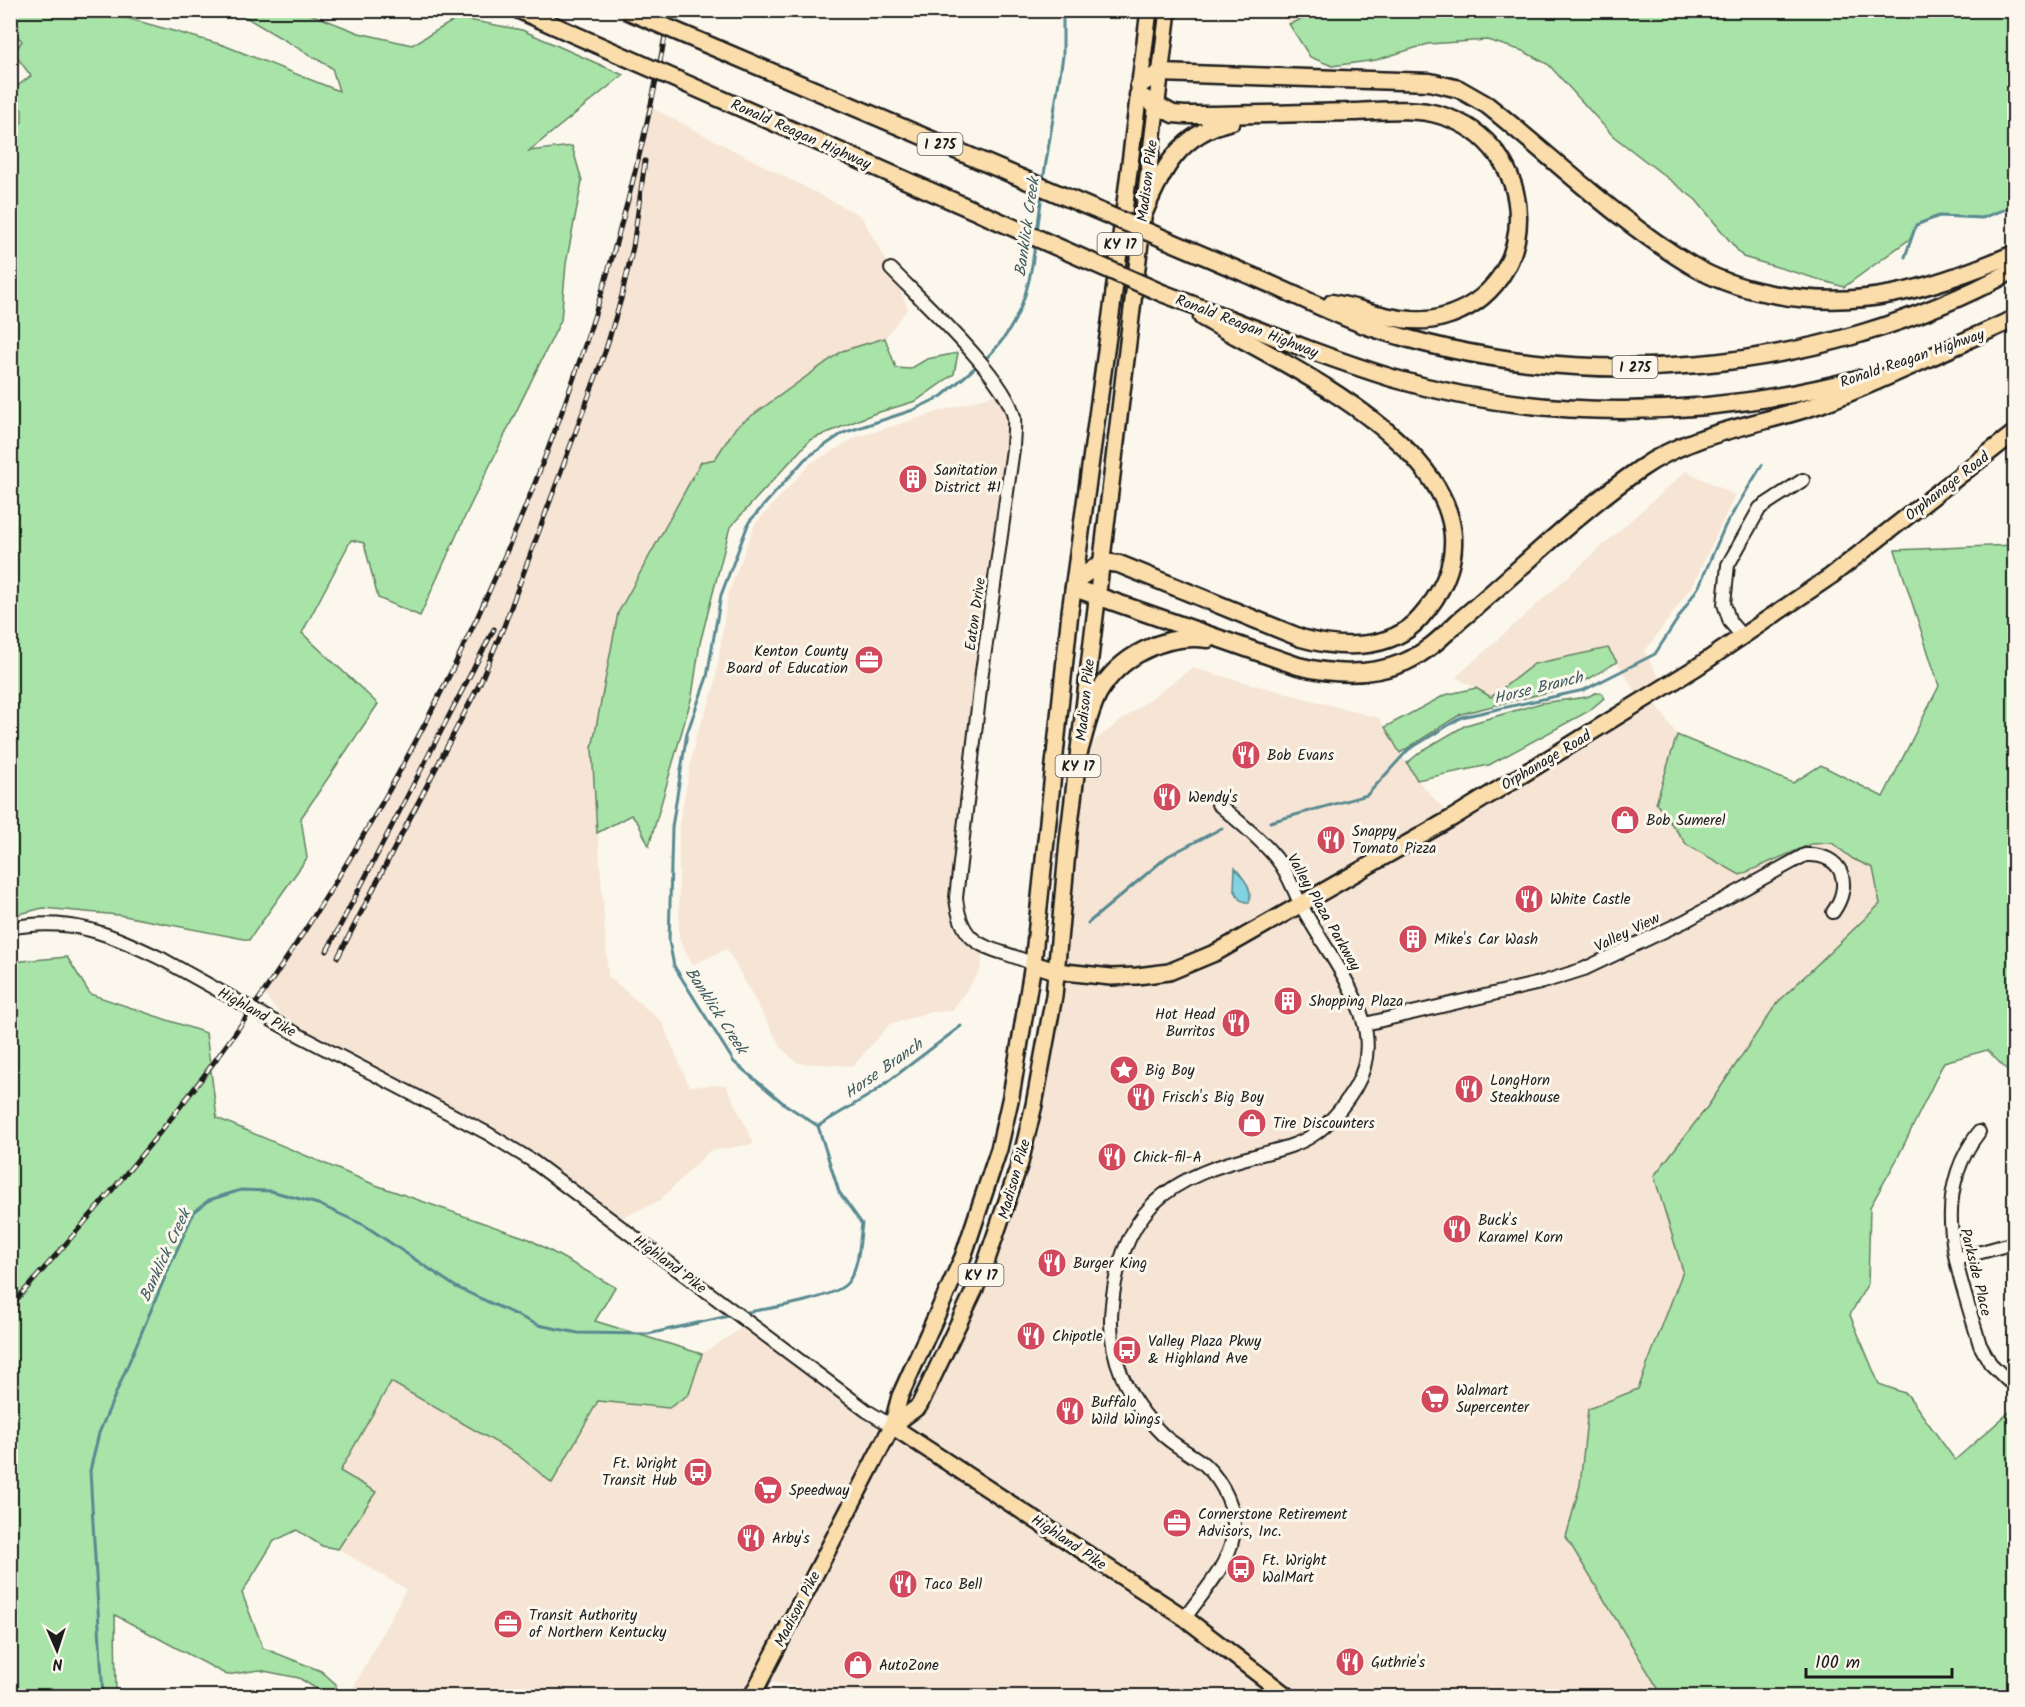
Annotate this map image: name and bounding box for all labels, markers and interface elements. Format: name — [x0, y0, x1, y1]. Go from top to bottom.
street label: Ronald Reagan Highway — [727, 93, 876, 177]
road number: I 275 — [918, 133, 962, 155]
street label: Madison Pike — [1131, 138, 1165, 224]
water label: Banklick Creek — [1008, 174, 1047, 278]
road number: KY 17 — [1098, 233, 1142, 255]
street label: Ronald Reagan Highway — [1172, 289, 1323, 366]
street label: Ronald Reagan Highway — [1837, 323, 1989, 395]
road number: I 275 — [1612, 356, 1658, 378]
street label: Orphanage Road — [1900, 446, 1995, 527]
place label: Sanitation District #1 — [934, 459, 1001, 500]
building icon: Sanitation District #1 — [897, 463, 929, 495]
street label: Eaton Drive — [959, 576, 993, 652]
place label: Kenton County Board of Education — [726, 640, 849, 681]
office icon: Kenton County Board of Education — [853, 644, 885, 676]
street label: Madison Pike — [1070, 658, 1102, 742]
water label: Horse Branch — [1491, 665, 1587, 712]
street label: Orphanage Road — [1497, 724, 1597, 797]
restaurant icon: Bob Evans — [1230, 739, 1262, 771]
place label: Bob Evans — [1267, 744, 1334, 768]
road number: KY 17 — [1056, 755, 1100, 777]
restaurant icon: Wendy's — [1151, 781, 1183, 813]
place label: Wendy's — [1188, 786, 1238, 810]
shop icon: Bob Sumerel — [1609, 804, 1641, 836]
place label: Bob Sumerel — [1646, 809, 1726, 833]
place label: Snappy Tomato Pizza — [1352, 820, 1436, 861]
restaurant icon: Snappy Tomato Pizza — [1315, 824, 1347, 856]
street label: Valley Plaza Parkway — [1280, 849, 1367, 976]
restaurant icon: White Castle — [1513, 883, 1545, 915]
place label: White Castle — [1550, 888, 1631, 912]
street label: Valley View — [1590, 906, 1665, 959]
building icon: Mike's Car Wash — [1397, 923, 1429, 955]
place label: Mike's Car Wash — [1434, 928, 1538, 952]
water label: Banklick Creek — [678, 962, 755, 1061]
street label: Highland Pike — [213, 981, 300, 1044]
building icon: Shopping Plaza — [1272, 985, 1304, 1017]
place label: Shopping Plaza — [1309, 990, 1403, 1014]
place label: Hot Head Burritos — [1155, 1003, 1216, 1044]
restaurant icon: Hot Head Burritos — [1220, 1007, 1252, 1039]
water label: Horse Branch — [839, 1032, 929, 1106]
place icon: Big Boy — [1108, 1054, 1140, 1086]
place label: Big Boy — [1145, 1059, 1196, 1083]
place label: LongHorn Steakhouse — [1490, 1069, 1560, 1110]
restaurant icon: LongHorn Steakhouse — [1453, 1073, 1485, 1105]
restaurant icon: Frisch's Big Boy — [1125, 1081, 1157, 1113]
place label: Frisch's Big Boy — [1162, 1086, 1265, 1110]
shop icon: Tire Discounters — [1236, 1107, 1268, 1139]
place label: Tire Discounters — [1273, 1112, 1375, 1136]
street label: Madison Pike — [992, 1136, 1038, 1222]
restaurant icon: Chick-fil-A — [1096, 1141, 1128, 1173]
place label: Chick-fil-A — [1133, 1146, 1202, 1170]
water label: Banklick Creek — [133, 1203, 199, 1306]
place label: Buck's Karamel Korn — [1478, 1209, 1563, 1250]
restaurant icon: Buck's Karamel Korn — [1441, 1213, 1473, 1245]
street label: Parkside Place — [1953, 1226, 1998, 1319]
street label: Highland Pike — [628, 1229, 711, 1301]
restaurant icon: Burger King — [1036, 1247, 1068, 1279]
place label: Burger King — [1073, 1252, 1147, 1276]
road number: KY 17 — [958, 1264, 1004, 1286]
restaurant icon: Chipotle — [1015, 1320, 1047, 1352]
place label: Chipotle — [1052, 1325, 1103, 1349]
place label: Valley Plaza Pkwy & Highland Ave — [1148, 1330, 1262, 1371]
bus stop icon: Valley Plaza Pkwy & Highland Ave — [1111, 1334, 1143, 1366]
place label: Walmart Supercenter — [1456, 1379, 1530, 1420]
supermarket icon: Walmart Supercenter — [1419, 1383, 1451, 1415]
place label: Buffalo Wild Wings — [1091, 1391, 1161, 1432]
restaurant icon: Buffalo Wild Wings — [1054, 1395, 1086, 1427]
place label: Ft. Wright Transit Hub — [602, 1452, 677, 1493]
bus stop icon: Ft. Wright Transit Hub — [682, 1456, 714, 1488]
supermarket icon: Speedway — [752, 1474, 784, 1506]
place label: Speedway — [789, 1479, 850, 1503]
place label: Cornerstone Retirement Advisors, Inc. — [1198, 1503, 1347, 1544]
office icon: Cornerstone Retirement Advisors, Inc. — [1161, 1507, 1193, 1539]
street label: Highland Pike — [1026, 1509, 1111, 1577]
restaurant icon: Arby's — [735, 1522, 767, 1554]
place label: Arby's — [772, 1527, 810, 1551]
place label: Ft. Wright WalMart — [1262, 1549, 1327, 1590]
bus stop icon: Ft. Wright WalMart — [1225, 1553, 1257, 1585]
street label: Madison Pike — [768, 1567, 827, 1652]
restaurant icon: Taco Bell — [887, 1568, 919, 1600]
place label: Taco Bell — [924, 1573, 983, 1597]
place label: Transit Authority of Northern Kentucky — [529, 1604, 667, 1645]
office icon: Transit Authority of Northern Kentucky — [492, 1608, 524, 1640]
north arrow — [27, 1620, 87, 1680]
scale bar — [1806, 1641, 1952, 1679]
restaurant icon: Guthrie's — [1334, 1646, 1366, 1678]
shop icon: AutoZone — [842, 1649, 874, 1681]
text: 100 m — [1815, 1649, 1860, 1678]
text: N — [52, 1651, 63, 1676]
place label: Guthrie's — [1371, 1651, 1426, 1675]
place label: AutoZone — [879, 1654, 939, 1678]

